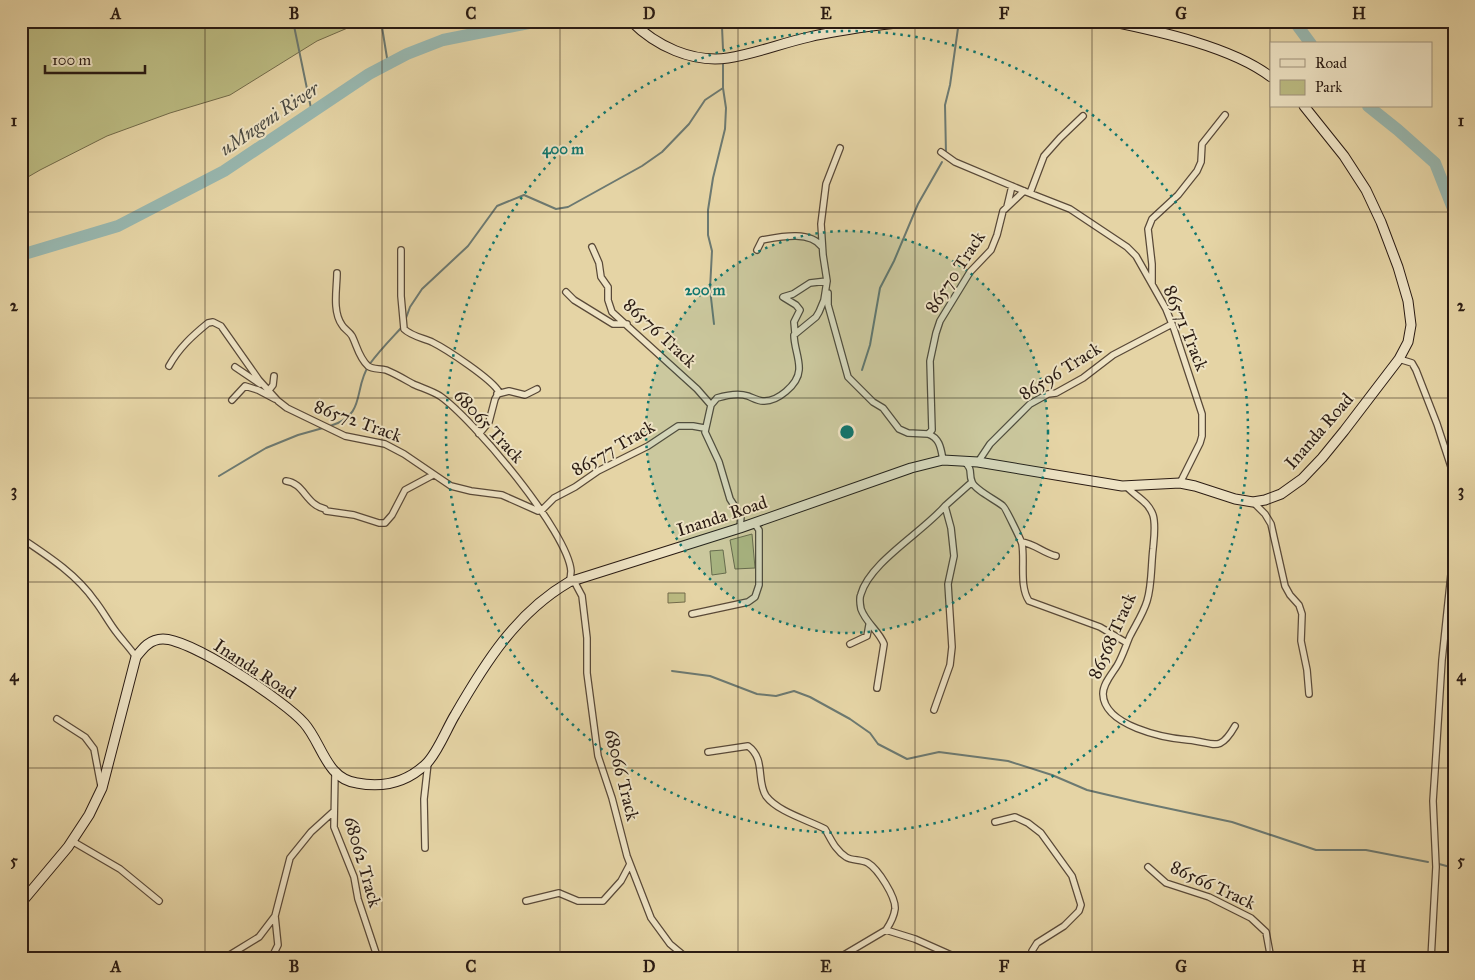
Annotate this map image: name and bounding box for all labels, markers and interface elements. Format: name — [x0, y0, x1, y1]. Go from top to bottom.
text: A — [110, 4, 122, 23]
text: B — [289, 4, 299, 23]
text: C — [466, 4, 477, 23]
text: D — [643, 4, 656, 23]
text: E — [820, 4, 832, 23]
text: F — [999, 4, 1010, 23]
text: G — [1175, 4, 1187, 23]
text: H — [1352, 4, 1366, 23]
scale bar — [45, 42, 145, 74]
legend — [1270, 42, 1432, 108]
text: 100 m — [52, 51, 92, 69]
text: Road — [1315, 54, 1347, 72]
water label: uMngeni River — [215, 76, 324, 160]
text: Park — [1315, 78, 1342, 96]
text: 1 — [11, 111, 18, 130]
text: 1 — [1458, 111, 1465, 130]
text: 400 m — [542, 140, 584, 159]
street label: 86570 Track — [920, 226, 990, 317]
text: 200 m — [685, 281, 726, 299]
street label: 86571 Track — [1159, 282, 1213, 374]
street label: 86576 Track — [619, 294, 702, 373]
text: 2 — [10, 296, 19, 315]
text: 2 — [1457, 296, 1466, 315]
street label: 86596 Track — [1015, 337, 1105, 405]
street label: 68065 Track — [449, 385, 529, 468]
street label: Inanda Road — [1280, 388, 1358, 474]
street label: 86572 Track — [311, 395, 405, 447]
street label: 86577 Track — [567, 415, 659, 481]
centre of rings — [838, 423, 856, 441]
text: 3 — [11, 481, 17, 501]
text: 3 — [1458, 481, 1464, 501]
street label: Inanda Road — [674, 491, 770, 541]
street label: 86568 Track — [1083, 589, 1141, 683]
street label: Inanda Road — [210, 634, 300, 704]
text: 4 — [10, 666, 20, 686]
text: 4 — [1457, 666, 1467, 686]
street label: 68066 Track — [600, 727, 644, 824]
street label: 68062 Track — [340, 814, 387, 911]
text: 5 — [10, 851, 18, 870]
text: 5 — [1457, 851, 1465, 870]
street label: 86566 Track — [1167, 856, 1260, 915]
text: A — [110, 957, 122, 976]
text: B — [289, 957, 299, 976]
text: C — [466, 957, 477, 976]
text: D — [643, 957, 656, 976]
text: E — [820, 957, 832, 976]
text: F — [999, 957, 1010, 976]
text: G — [1175, 957, 1187, 976]
text: H — [1352, 957, 1366, 976]

